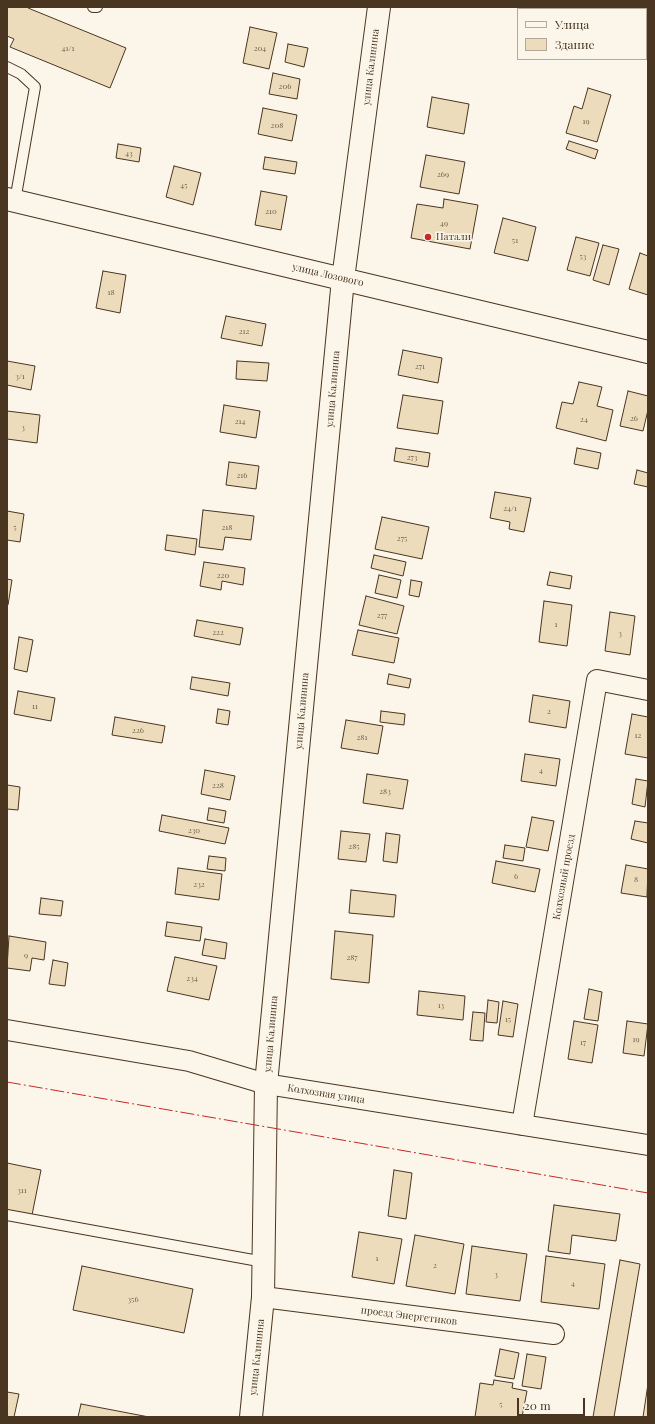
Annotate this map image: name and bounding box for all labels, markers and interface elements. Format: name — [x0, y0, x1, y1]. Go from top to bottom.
legend — [517, 8, 647, 60]
text: Улица — [555, 16, 589, 32]
street label: улица Калинина — [360, 28, 382, 106]
text: Здание — [555, 36, 595, 52]
house number: 41/1 — [62, 43, 74, 53]
house number: 204 — [254, 43, 266, 53]
house number: 206 — [279, 81, 291, 91]
house number: 19 — [582, 116, 590, 126]
house number: 208 — [271, 120, 283, 130]
house number: 43 — [125, 148, 133, 158]
house number: 269 — [437, 169, 449, 179]
house number: 45 — [180, 180, 188, 190]
house number: 210 — [265, 206, 277, 216]
house number: 49 — [440, 218, 448, 228]
place label: Натали — [436, 231, 471, 243]
marker: Натали — [423, 232, 433, 242]
house number: 51 — [512, 235, 518, 245]
house number: 53 — [580, 251, 586, 261]
street label: улица Лозового — [291, 261, 365, 289]
house number: 18 — [107, 287, 115, 297]
house number: 212 — [239, 326, 249, 336]
street label: улица Калинина — [324, 350, 342, 428]
house number: 271 — [415, 361, 425, 371]
house number: 3/1 — [15, 371, 25, 381]
house number: 26 — [630, 413, 638, 423]
house number: 24 — [580, 414, 588, 424]
house number: 214 — [235, 416, 245, 426]
house number: 3 — [21, 422, 25, 432]
house number: 273 — [407, 452, 417, 462]
house number: 216 — [237, 470, 247, 480]
house number: 24/1 — [503, 503, 517, 513]
house number: 5 — [13, 522, 17, 532]
house number: 218 — [222, 522, 232, 532]
house number: 275 — [397, 533, 407, 543]
house number: 220 — [217, 570, 229, 580]
house number: 277 — [377, 610, 387, 620]
house number: 1 — [555, 619, 557, 629]
house number: 222 — [212, 627, 224, 637]
house number: 3 — [618, 628, 622, 638]
street label: улица Калинина — [293, 672, 311, 750]
house number: 11 — [32, 701, 38, 711]
house number: 2 — [547, 706, 551, 716]
house number: 226 — [132, 725, 144, 735]
house number: 12 — [635, 730, 641, 740]
house number: 281 — [357, 732, 367, 742]
house number: 4 — [539, 765, 543, 775]
house number: 228 — [212, 780, 224, 790]
house number: 283 — [379, 786, 391, 796]
house number: 230 — [188, 825, 200, 835]
street label: Колхозный проезд — [551, 833, 577, 921]
house number: 285 — [348, 841, 360, 851]
house number: 6 — [514, 871, 518, 881]
house number: 8 — [634, 874, 638, 884]
house number: 232 — [193, 879, 205, 889]
house number: 9 — [24, 950, 28, 960]
house number: 287 — [346, 952, 358, 962]
house number: 234 — [186, 973, 198, 983]
street label: улица Калинина — [262, 995, 280, 1073]
house number: 13 — [438, 1000, 444, 1010]
house number: 15 — [505, 1014, 511, 1024]
house number: 19 — [632, 1034, 640, 1044]
house number: 17 — [580, 1037, 586, 1047]
street label: Колхозная улица — [287, 1082, 365, 1106]
house number: 311 — [17, 1185, 27, 1195]
house number: 1 — [376, 1253, 378, 1263]
house number: 2 — [433, 1260, 437, 1270]
house number: 3 — [494, 1269, 498, 1279]
house number: 4 — [571, 1278, 575, 1288]
house number: 356 — [127, 1294, 139, 1304]
street label: проезд Энергетиков — [360, 1304, 458, 1328]
street label: улица Калинина — [247, 1318, 267, 1396]
scale bar — [519, 1390, 587, 1416]
text: 20 m — [524, 1397, 551, 1413]
house number: 5 — [499, 1399, 503, 1409]

